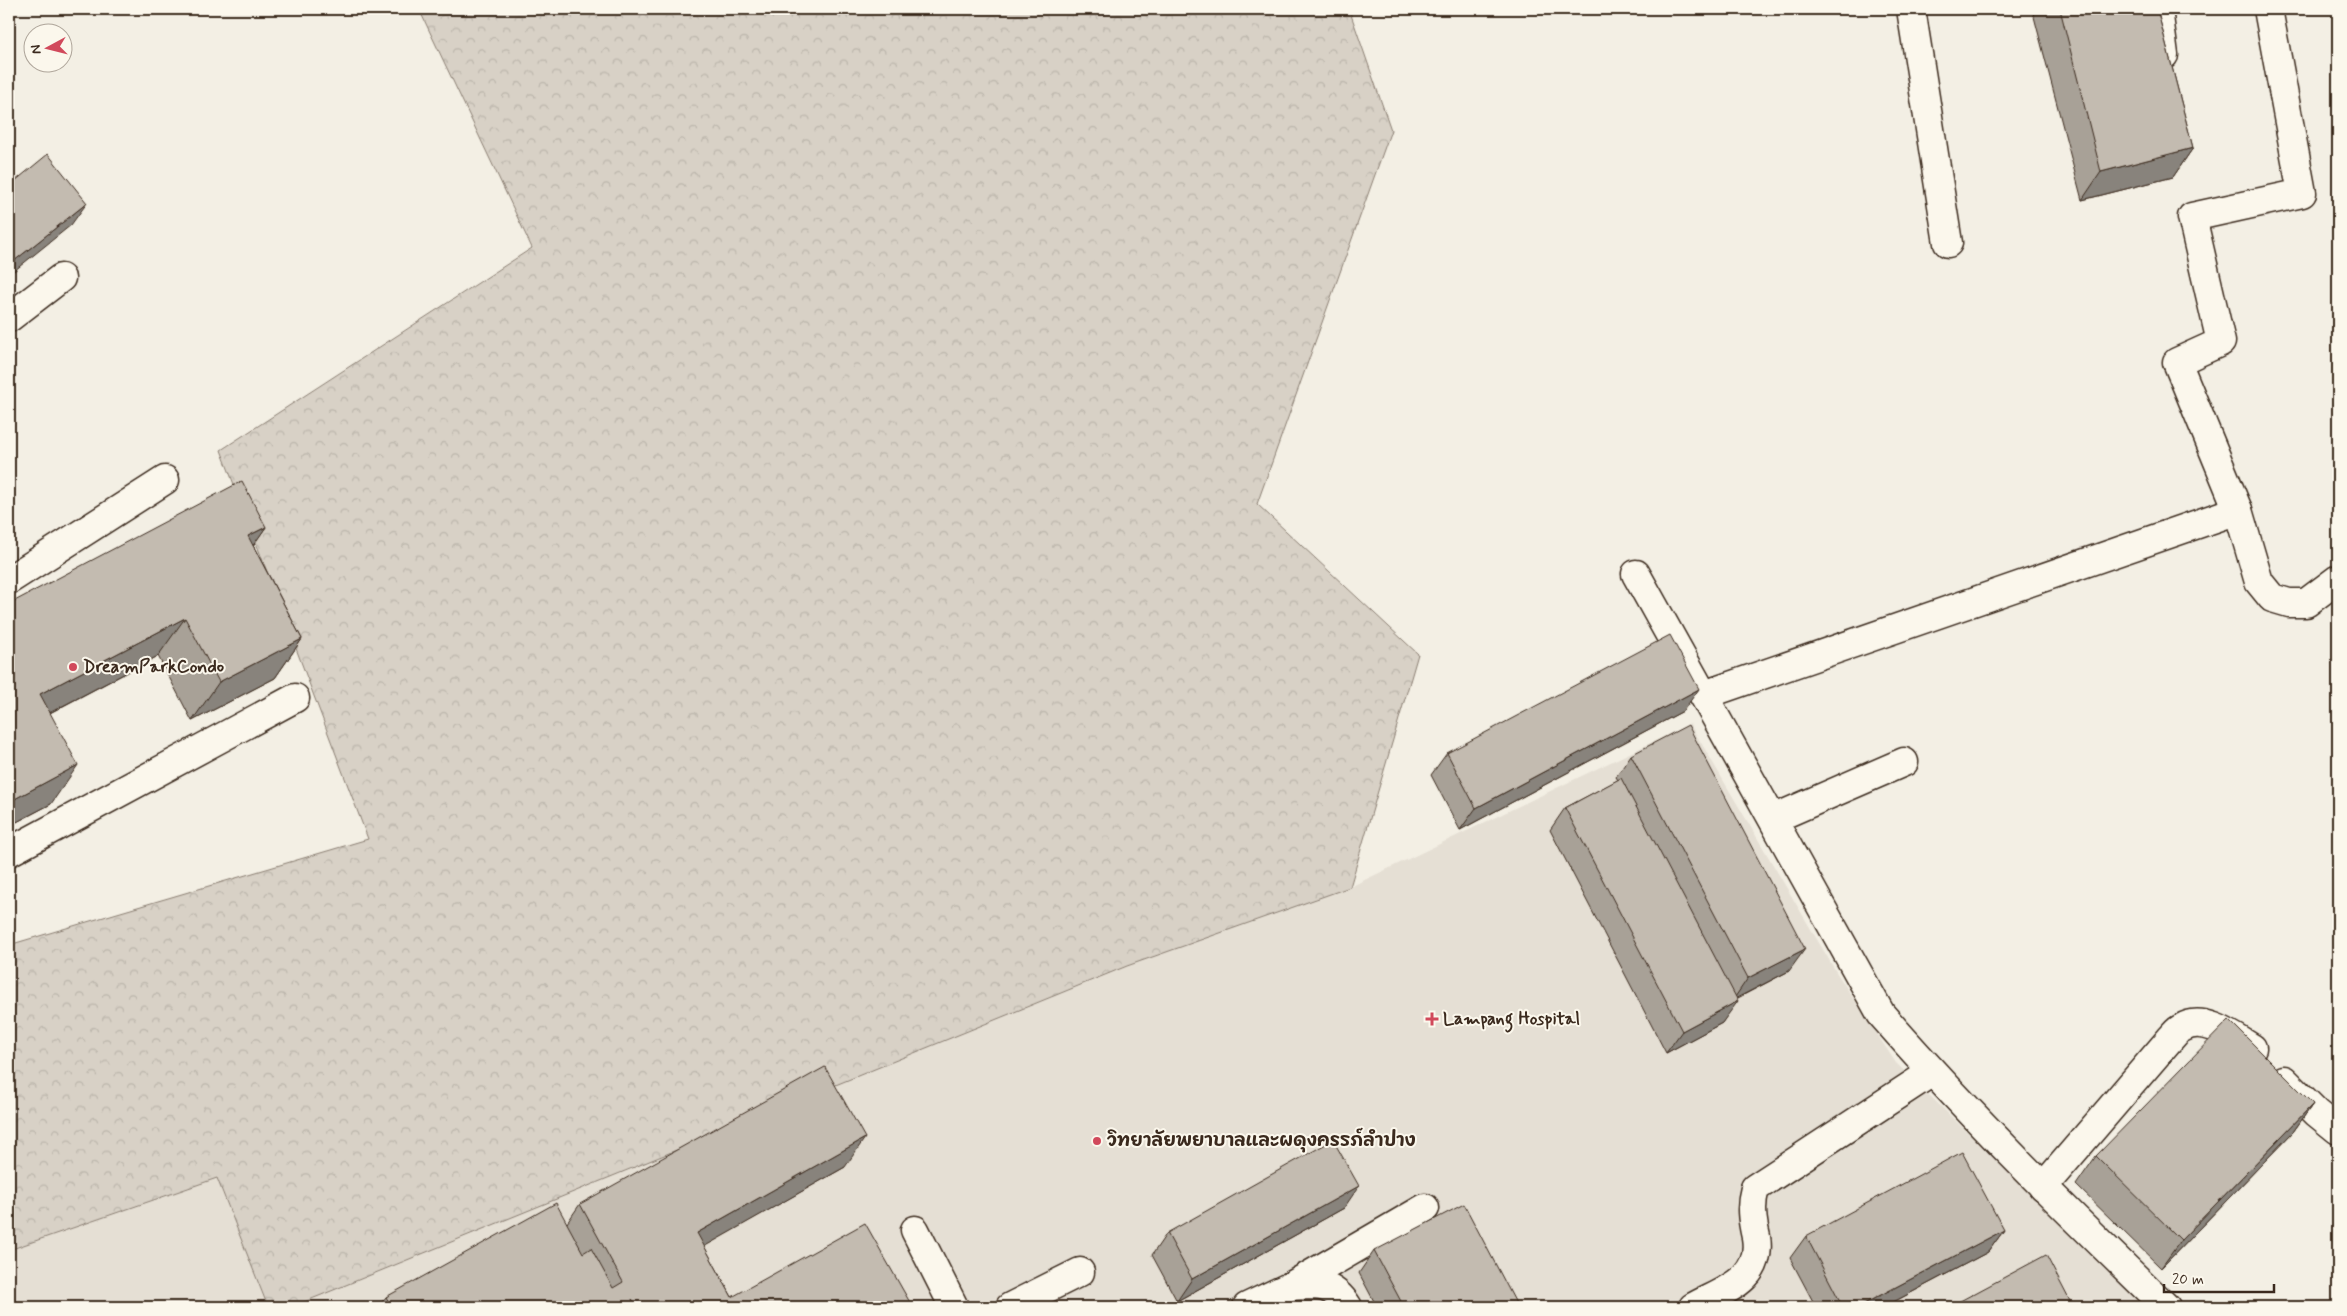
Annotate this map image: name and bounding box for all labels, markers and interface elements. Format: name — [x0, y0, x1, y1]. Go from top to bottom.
north arrow — [22, 22, 72, 72]
text: N — [27, 44, 46, 55]
place label: DreamParkCondo — [83, 655, 224, 679]
marker: DreamParkCondo — [67, 661, 79, 673]
place label: Lampang Hospital — [1443, 1007, 1580, 1033]
marker: Lampang Hospital — [1425, 1012, 1439, 1026]
place label: วิทยาลัยพยาบาลและผดุงครรภ์ลําปาง — [1107, 1127, 1416, 1153]
marker: วิทยาลัยพยาบาลและผดุงครรภ์ลําปาง — [1091, 1135, 1103, 1147]
scale bar — [2164, 1261, 2274, 1293]
text: 20 m — [2172, 1270, 2204, 1290]

